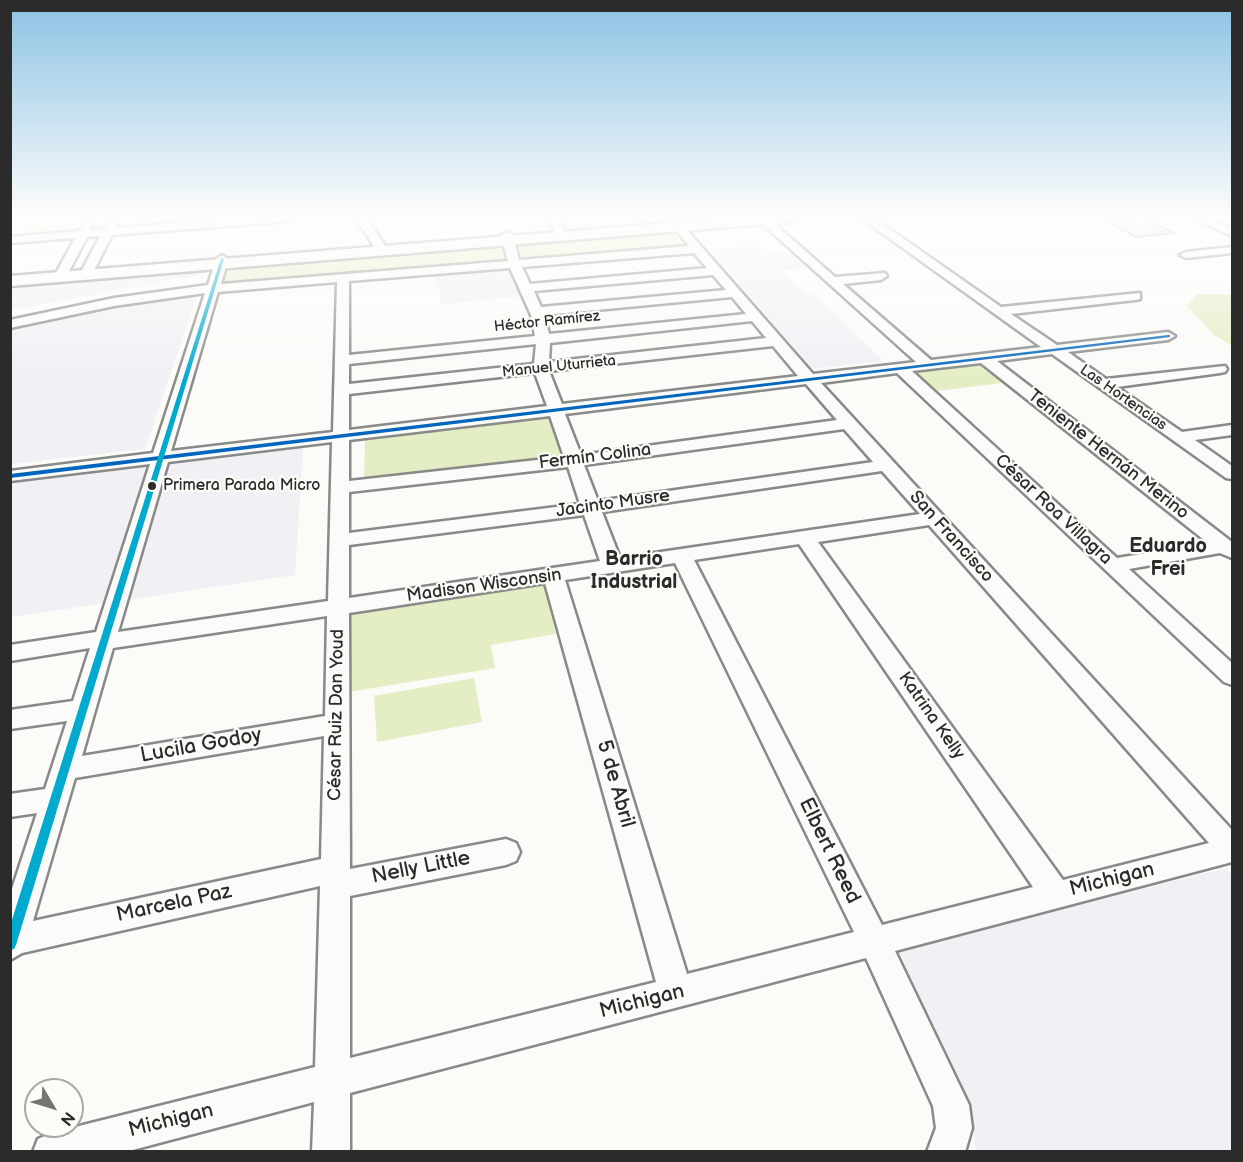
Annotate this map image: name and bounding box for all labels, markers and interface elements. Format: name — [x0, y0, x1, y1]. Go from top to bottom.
street label: Héctor Ramírez — [493, 307, 601, 337]
street label: Manuel Uturrieta — [501, 352, 617, 382]
street label: Las Hortencias — [1076, 361, 1170, 435]
street label: Teniente Hernán Merino — [1023, 385, 1193, 525]
street label: Fermín Colina — [538, 439, 652, 475]
street label: César Roa Villagra — [990, 450, 1116, 570]
place label: Primera Parada Micro — [163, 476, 320, 496]
marker: Primera Parada Micro — [146, 480, 158, 492]
street label: Jacinto Musre — [555, 485, 671, 523]
street label: San Francisco — [904, 487, 998, 587]
district label: Eduardo Frei — [1129, 535, 1207, 582]
district label: Barrio Industrial — [591, 548, 677, 595]
street label: Madison Wisconsin — [405, 564, 563, 608]
street label: César Ruiz Dan Youd — [325, 629, 349, 801]
street label: Katrina Kelly — [893, 668, 969, 764]
street label: Lucila Godoy — [138, 723, 264, 769]
street label: 5 de Abril — [591, 737, 639, 831]
street label: Elbert Reed — [793, 794, 865, 908]
street label: Nelly Little — [370, 846, 472, 890]
street label: Michigan — [1067, 857, 1157, 903]
street label: Marcela Paz — [114, 879, 234, 929]
street label: Michigan — [597, 979, 687, 1025]
north arrow — [24, 1078, 84, 1138]
street label: Michigan — [126, 1098, 216, 1144]
text: N — [56, 1108, 78, 1129]

